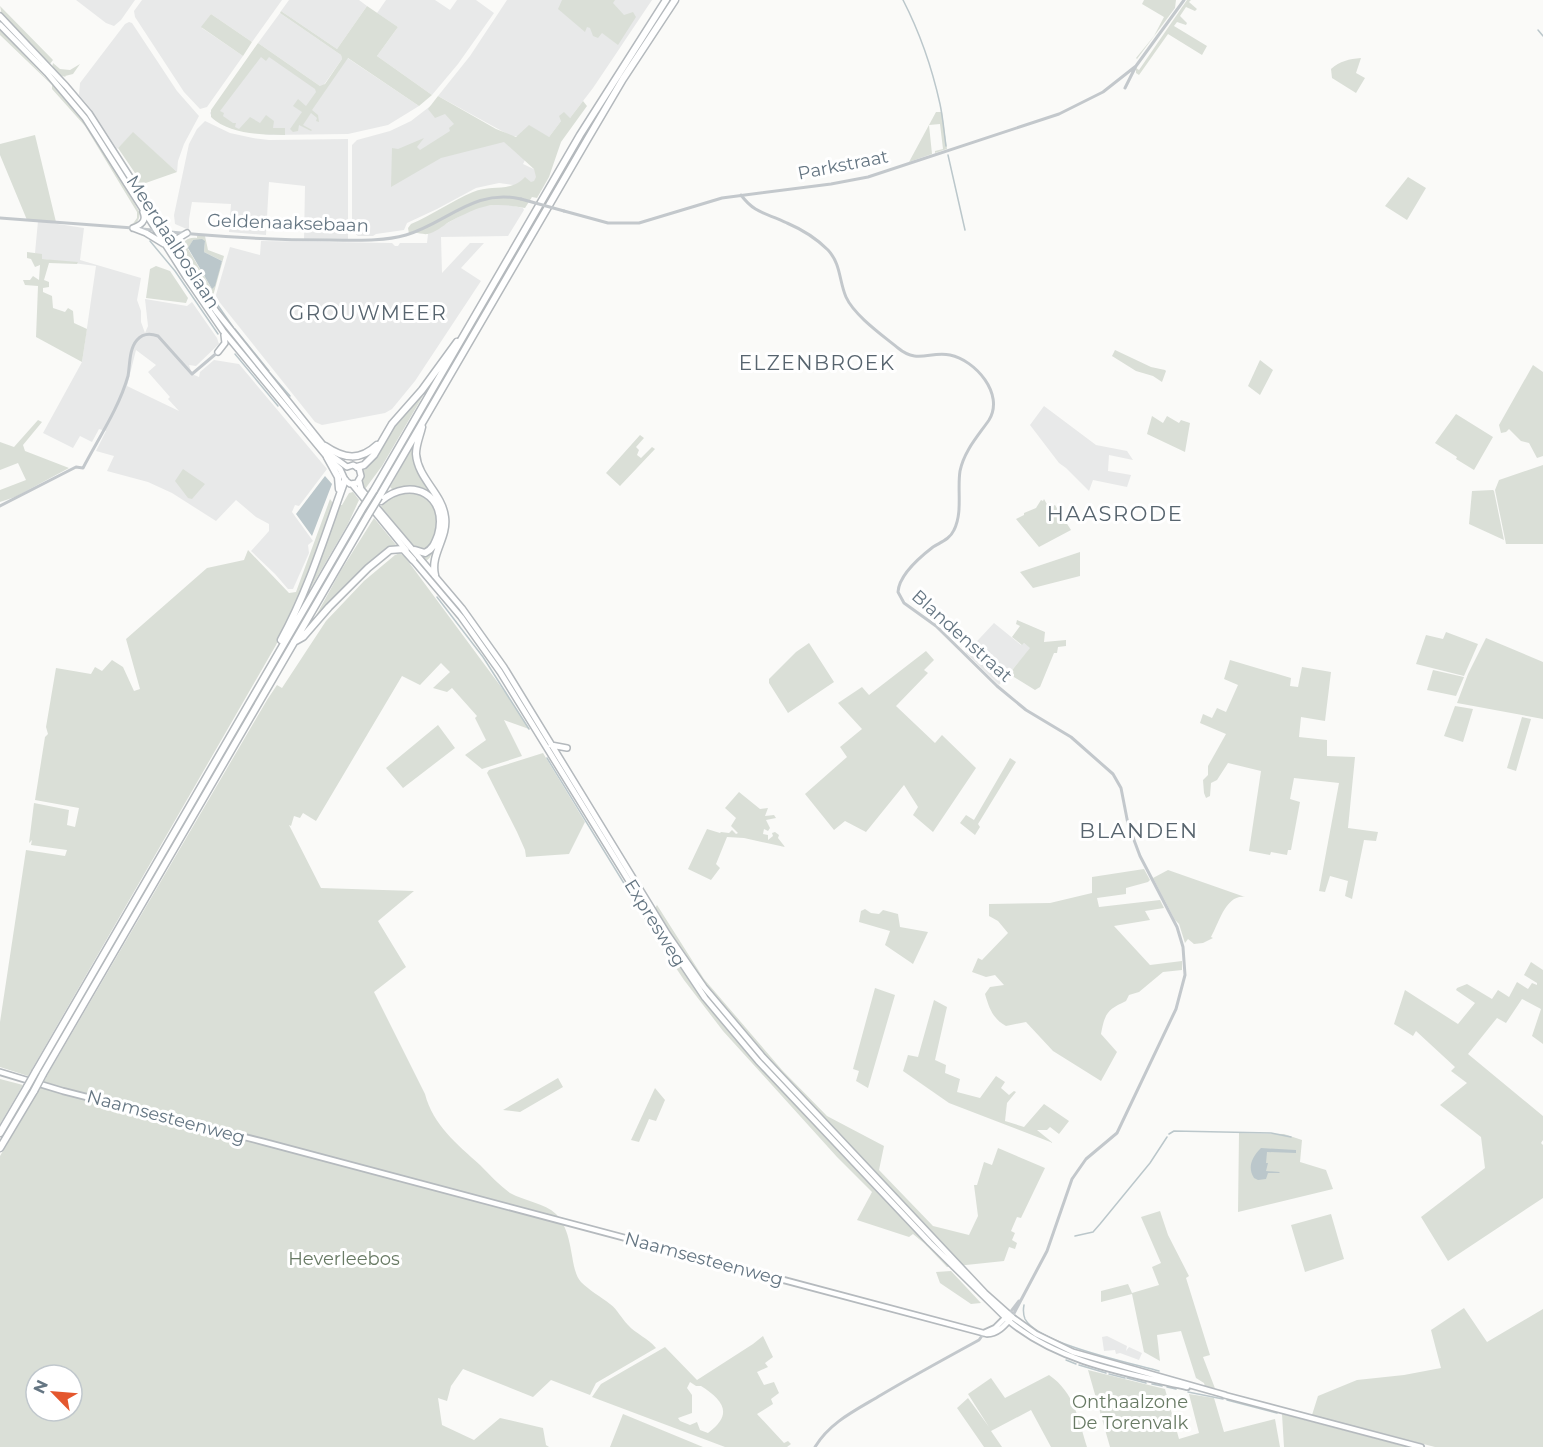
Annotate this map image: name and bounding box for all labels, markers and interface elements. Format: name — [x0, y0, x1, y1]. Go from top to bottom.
street label: Parkstraat — [796, 145, 890, 185]
street label: Meerdaalboslaan — [122, 171, 224, 313]
street label: Geldenaaksebaan — [207, 209, 369, 237]
district label: GROUWMEER — [289, 301, 447, 325]
district label: ELZENBROEK — [739, 351, 895, 375]
district label: HAASRODE — [1047, 501, 1183, 526]
street label: Blandenstraat — [907, 585, 1017, 687]
district label: BLANDEN — [1079, 818, 1199, 843]
street label: Expresweg — [619, 875, 691, 971]
street label: Naamsesteenweg — [84, 1085, 248, 1149]
street label: Naamsesteenweg — [622, 1227, 786, 1291]
park label: Heverleebos — [288, 1248, 400, 1270]
north arrow — [24, 1363, 84, 1423]
text: N — [30, 1377, 52, 1397]
park label: Onthaalzone De Torenvalk — [1072, 1391, 1189, 1434]

